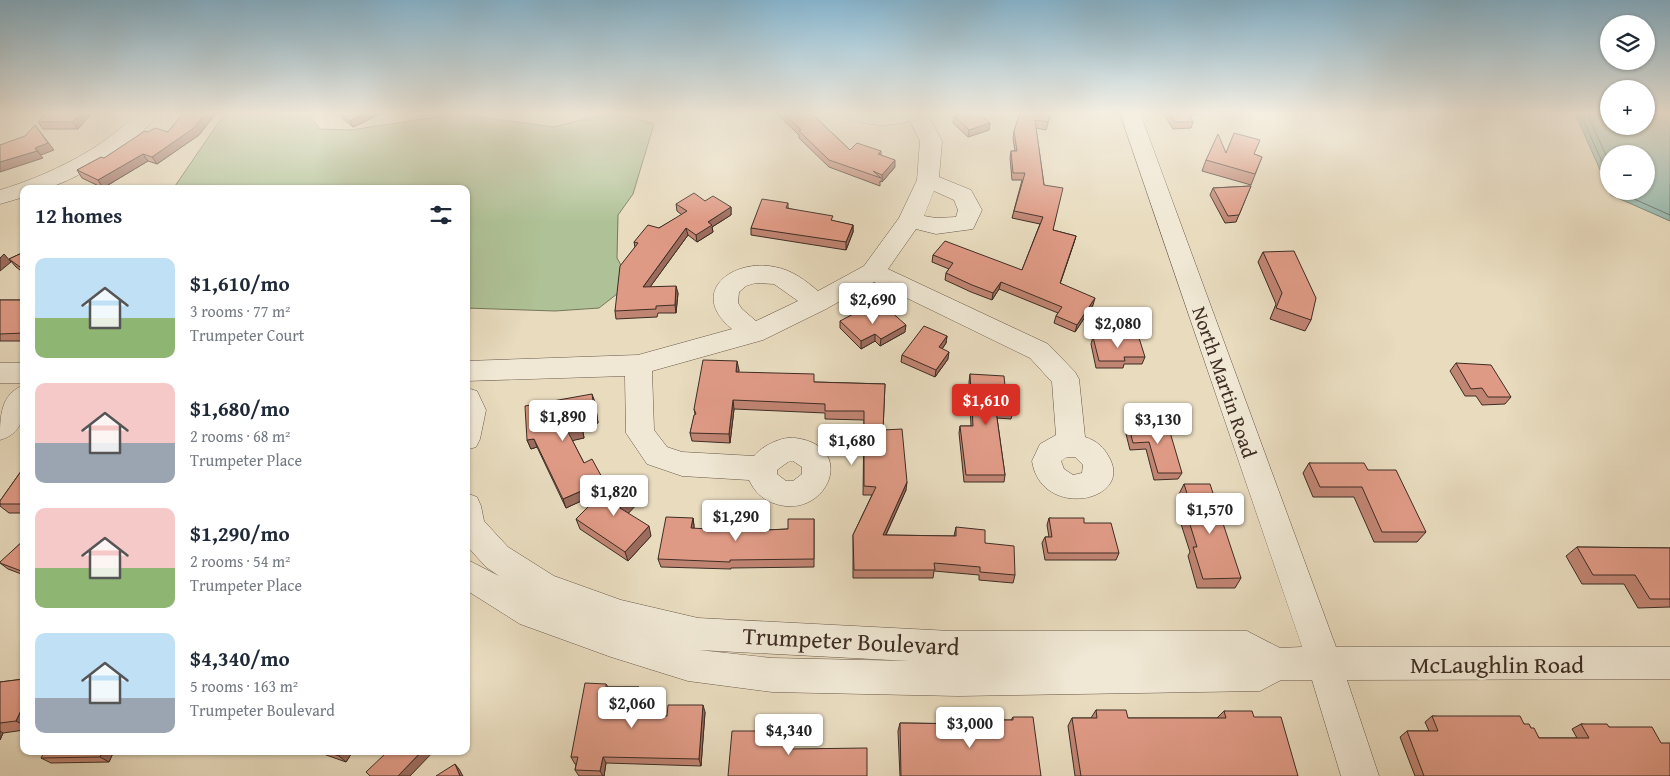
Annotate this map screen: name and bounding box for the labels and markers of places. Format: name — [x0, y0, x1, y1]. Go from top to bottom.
pin: $2,690 — [832, 282, 914, 325]
pin: $2,080 — [1077, 306, 1159, 349]
pin: $1,610 — [945, 384, 1027, 426]
pin: $1,890 — [522, 400, 604, 442]
pin: $3,130 — [1117, 402, 1199, 445]
pin: $1,680 — [811, 424, 893, 466]
pin: $1,820 — [573, 474, 655, 517]
pin: $1,570 — [1169, 492, 1251, 535]
pin: $1,290 — [695, 500, 777, 542]
pin: $2,060 — [591, 686, 673, 729]
pin: $3,000 — [929, 706, 1011, 749]
pin: $4,340 — [748, 714, 830, 756]

